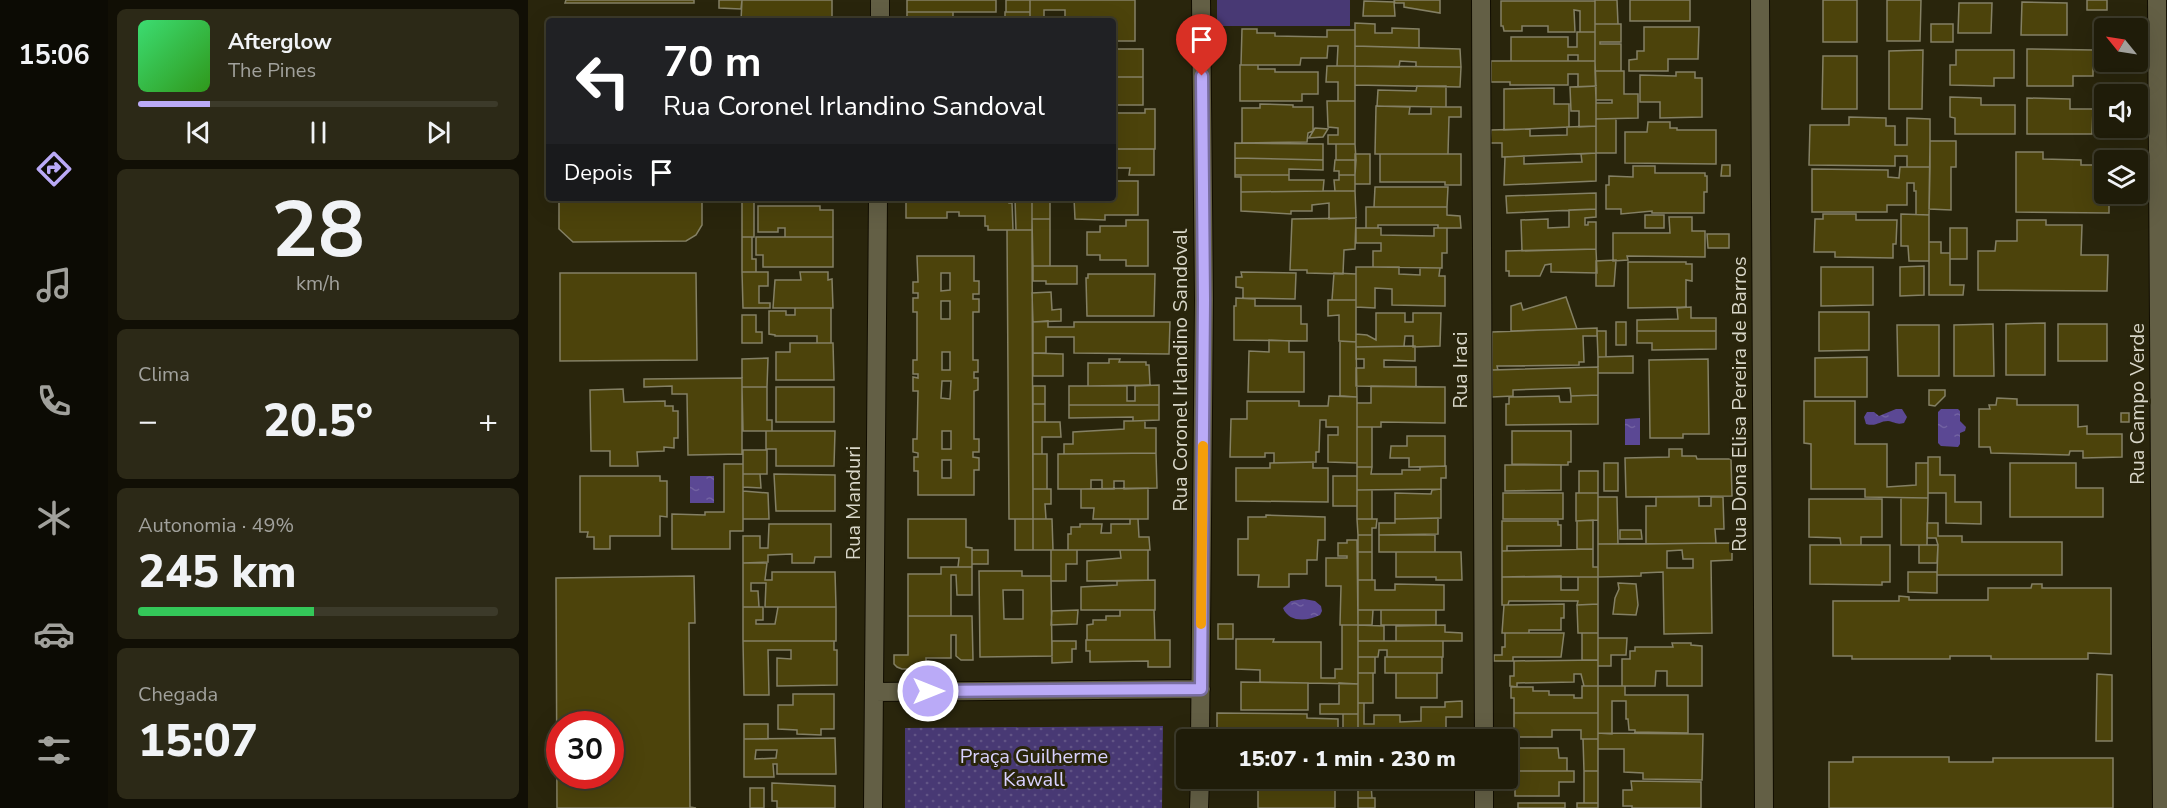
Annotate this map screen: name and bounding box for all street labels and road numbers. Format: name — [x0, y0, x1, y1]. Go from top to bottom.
street label: Rua Coronel Irlandino Sandoval — [1167, 228, 1194, 512]
street label: Rua Dona Elisa Pereira de Barros — [1726, 256, 1753, 552]
street label: Rua Campo Verde — [2124, 323, 2151, 485]
street label: Rua Iraci — [1447, 331, 1474, 409]
street label: Rua Manduri — [840, 446, 867, 560]

